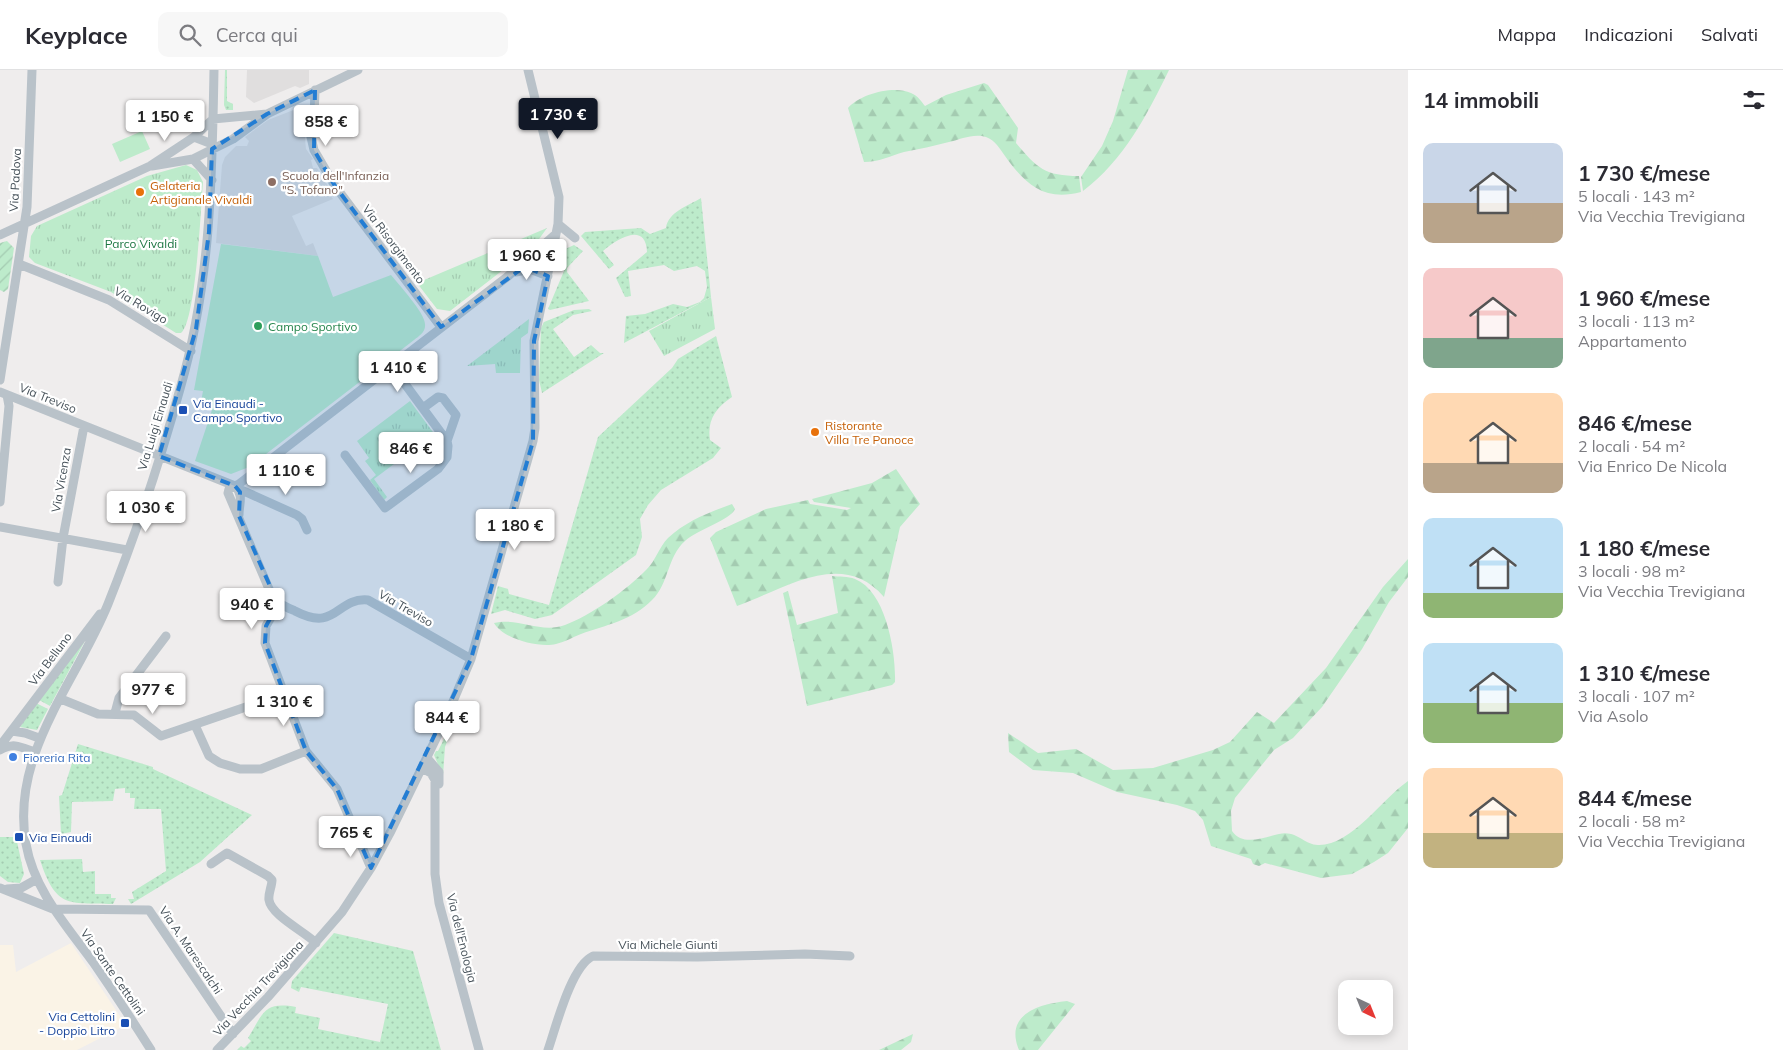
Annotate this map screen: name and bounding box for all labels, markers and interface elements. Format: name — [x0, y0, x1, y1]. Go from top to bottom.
search box — [158, 12, 508, 57]
text: Keyplace — [25, 20, 128, 50]
icon: search — [176, 21, 204, 49]
text: Cerca qui — [216, 23, 298, 47]
text: Mappa — [1498, 23, 1556, 46]
text: Indicazioni — [1584, 23, 1673, 46]
text: Salvati — [1701, 23, 1758, 46]
icon: filters — [1740, 86, 1768, 114]
text: 14 immobili — [1423, 87, 1539, 113]
pin: 1 730 € — [512, 98, 604, 140]
pin: 1 150 € — [119, 100, 211, 142]
pin: 858 € — [291, 104, 361, 147]
text: 1 730 € — [530, 104, 586, 124]
text: 1 150 € — [137, 106, 193, 126]
text: 858 € — [305, 111, 347, 131]
street label: Via Padova — [6, 148, 24, 212]
text: 1 730 €/mese — [1578, 160, 1710, 186]
icon: home — [1463, 163, 1523, 223]
place label: Scuola dell'Infanzia "S. Tofano" — [282, 168, 389, 197]
marker: Scuola dell'Infanzia "S. Tofano" — [266, 176, 278, 188]
place label: Gelateria Artigianale Vivaldi — [150, 178, 252, 207]
marker: Gelateria Artigianale Vivaldi — [134, 186, 146, 198]
text: 5 locali · 143 m² — [1578, 186, 1695, 206]
street label: Via Risorgimento — [359, 202, 429, 287]
text: Via Vecchia Trevigiana — [1578, 206, 1745, 226]
park label: Parco Vivaldi — [105, 236, 177, 251]
pin: 1 960 € — [481, 238, 573, 281]
text: 1 960 € — [499, 245, 555, 265]
street label: Via Rovigo — [112, 283, 171, 327]
text: 1 960 €/mese — [1578, 285, 1710, 311]
icon: home — [1463, 288, 1523, 348]
text: 3 locali · 113 m² — [1578, 311, 1695, 331]
place label: Campo Sportivo — [268, 319, 357, 334]
marker: Campo Sportivo — [252, 320, 264, 332]
text: Appartamento — [1578, 331, 1687, 351]
pin: 1 410 € — [352, 350, 444, 393]
text: 1 410 € — [370, 357, 426, 377]
street label: Via Treviso — [17, 380, 79, 416]
street label: Via Luigi Einaudi — [134, 380, 176, 472]
place label: Via Einaudi - Campo Sportivo — [193, 396, 282, 425]
marker: Via Einaudi - Campo Sportivo — [177, 404, 189, 416]
text: 846 €/mese — [1578, 410, 1692, 436]
icon: home — [1463, 413, 1523, 473]
place label: Ristorante Villa Tre Panoce — [825, 418, 914, 447]
marker: Ristorante Villa Tre Panoce — [809, 426, 821, 438]
pin: 846 € — [376, 432, 446, 474]
text: 2 locali · 54 m² — [1578, 436, 1685, 456]
text: 846 € — [390, 438, 432, 458]
street label: Via Vicenza — [48, 446, 74, 514]
pin: 1 110 € — [240, 454, 332, 496]
text: Via Enrico De Nicola — [1578, 456, 1727, 476]
text: 1 110 € — [258, 460, 314, 480]
pin: 1 030 € — [100, 490, 192, 533]
text: 1 030 € — [118, 497, 174, 517]
pin: 1 180 € — [469, 508, 561, 551]
text: 1 180 € — [487, 515, 543, 535]
text: 1 180 €/mese — [1578, 535, 1710, 561]
icon: home — [1463, 538, 1523, 598]
text: 3 locali · 98 m² — [1578, 561, 1685, 581]
text: Via Vecchia Trevigiana — [1578, 581, 1745, 601]
street label: Via Treviso — [376, 586, 436, 630]
pin: 940 € — [217, 588, 287, 630]
text: 940 € — [231, 594, 273, 614]
street label: Via Belluno — [25, 629, 75, 689]
text: 1 310 €/mese — [1578, 660, 1710, 686]
icon: home — [1463, 663, 1523, 723]
pin: 977 € — [118, 672, 188, 715]
text: 977 € — [132, 679, 174, 699]
pin: 1 310 € — [238, 684, 330, 727]
text: 3 locali · 107 m² — [1578, 686, 1695, 706]
text: 1 310 € — [256, 691, 312, 711]
pin: 844 € — [412, 700, 482, 743]
text: Via Asolo — [1578, 706, 1648, 726]
text: 844 € — [426, 707, 468, 727]
place label: Fioreria Rita — [23, 750, 90, 765]
marker: Fioreria Rita — [7, 751, 19, 763]
text: 844 €/mese — [1578, 785, 1692, 811]
icon: home — [1463, 788, 1523, 848]
text: 2 locali · 58 m² — [1578, 811, 1685, 831]
pin: 765 € — [316, 816, 386, 858]
text: 765 € — [330, 822, 372, 842]
place label: Via Einaudi — [29, 830, 92, 845]
marker: Via Einaudi — [13, 831, 25, 843]
text: Via Vecchia Trevigiana — [1578, 831, 1745, 851]
street label: Via dell'Enologia — [444, 892, 480, 984]
street label: Via A. Marescalchi — [156, 903, 226, 997]
street label: Via Sante Cettolini — [78, 926, 148, 1018]
street label: Via Vecchia Trevigiana — [210, 937, 306, 1039]
street label: Via Michele Giunti — [618, 937, 718, 952]
north arrow — [1338, 980, 1392, 1035]
map controls — [1338, 980, 1393, 1035]
place label: Via Cettolini - Doppio Litro — [39, 1009, 115, 1038]
marker: Via Cettolini - Doppio Litro — [119, 1017, 131, 1029]

